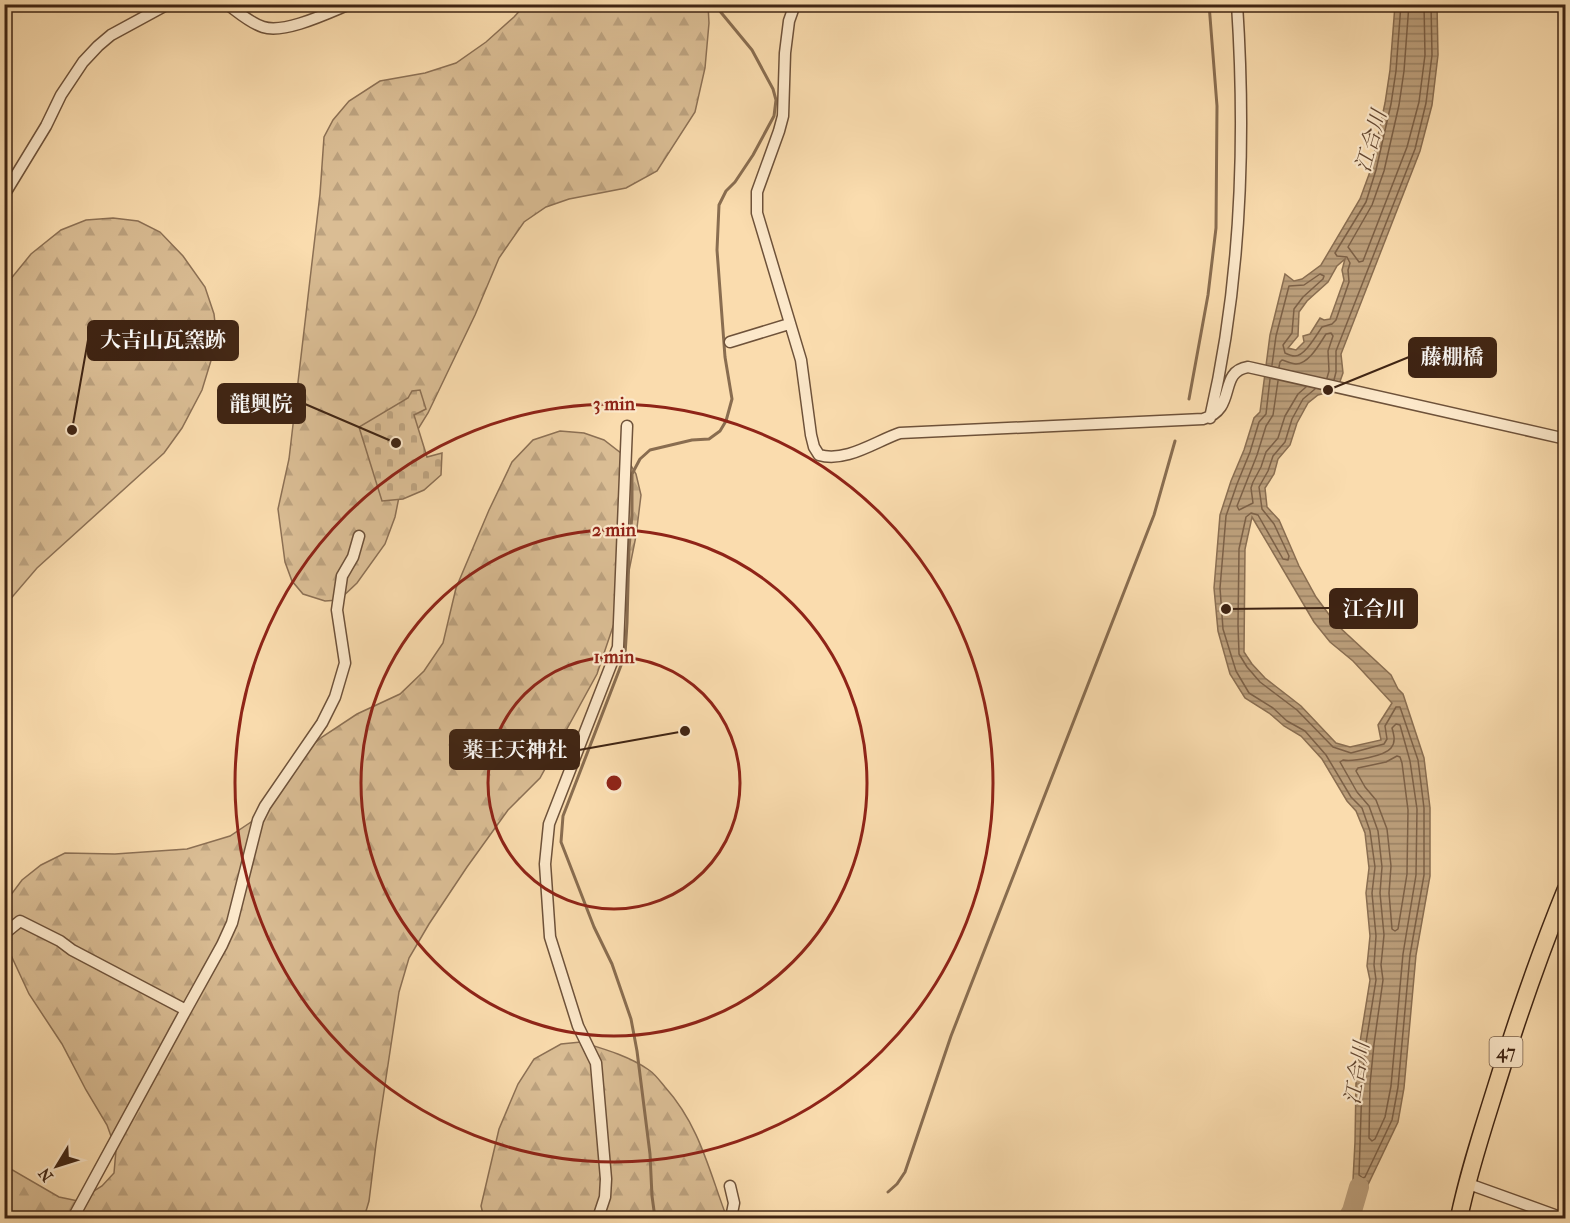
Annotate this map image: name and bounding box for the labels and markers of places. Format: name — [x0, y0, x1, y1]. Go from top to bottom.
callout: 大吉山瓦窯跡 — [88, 321, 238, 360]
callout: 藤棚橋 — [1409, 338, 1496, 377]
callout: 龍興院 — [218, 384, 305, 423]
callout: 江合川 — [1330, 589, 1417, 628]
callout: 薬王天神社 — [450, 730, 579, 769]
centre of rings — [604, 773, 624, 793]

